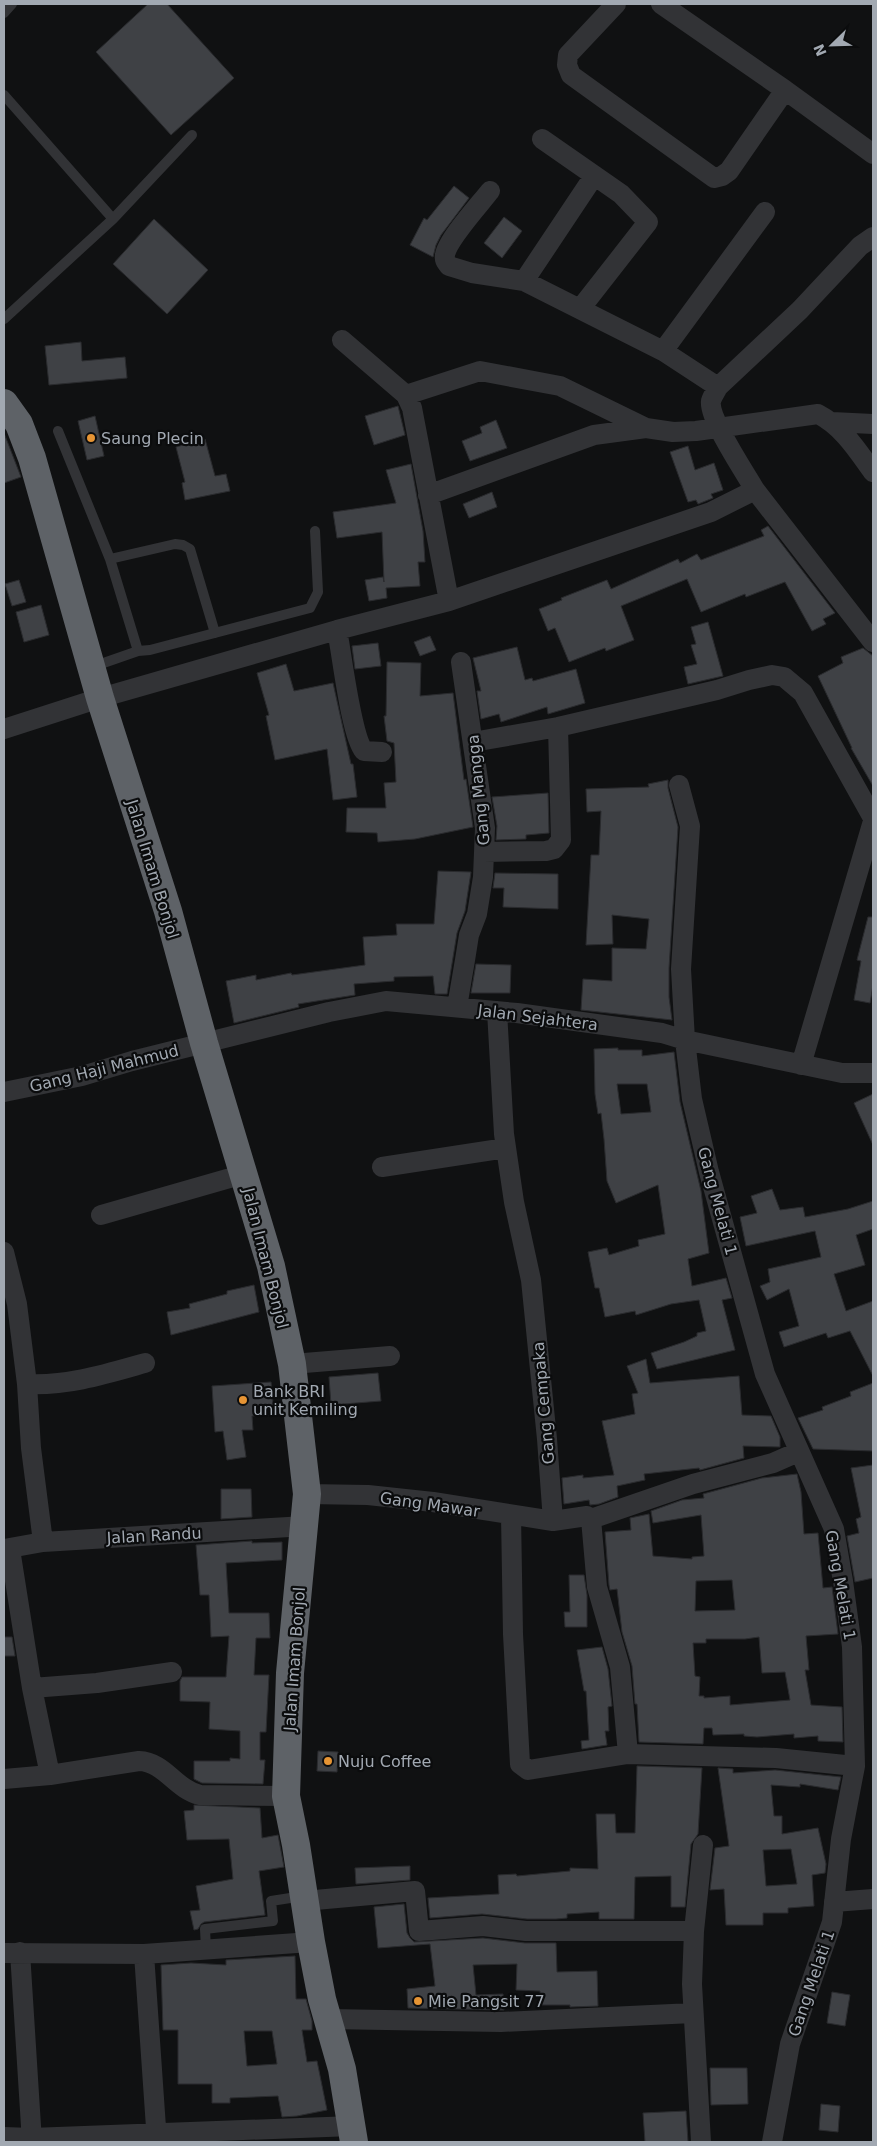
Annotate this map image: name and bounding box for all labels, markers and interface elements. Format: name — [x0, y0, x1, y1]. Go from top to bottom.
north arrow — [807, 20, 857, 70]
text: N — [810, 42, 830, 59]
place label: Saung Plecin — [101, 429, 204, 448]
marker: Saung Plecin — [85, 432, 97, 444]
street label: Gang Mangga — [463, 734, 494, 846]
street label: Jalan Imam Bonjol — [122, 796, 183, 941]
street label: Jalan Sejahtera — [476, 1001, 599, 1034]
street label: Gang Haji Mahmud — [28, 1041, 181, 1096]
street label: Gang Melati 1 — [694, 1145, 741, 1257]
street label: Jalan Imam Bonjol — [239, 1185, 292, 1330]
street label: Gang Cempaka — [529, 1341, 558, 1465]
place label: Bank BRI unit Kemiling — [253, 1382, 358, 1419]
marker: Bank BRI unit Kemiling — [237, 1394, 249, 1406]
street label: Gang Mawar — [379, 1488, 482, 1521]
street label: Jalan Randu — [105, 1524, 202, 1548]
street label: Gang Melati 1 — [821, 1529, 860, 1642]
street label: Jalan Imam Bonjol — [280, 1586, 309, 1733]
place label: Nuju Coffee — [338, 1752, 431, 1771]
marker: Nuju Coffee — [322, 1755, 334, 1767]
street label: Gang Melati 1 — [784, 1927, 839, 2039]
place label: Mie Pangsit 77 — [428, 1992, 545, 2011]
marker: Mie Pangsit 77 — [412, 1995, 424, 2007]

